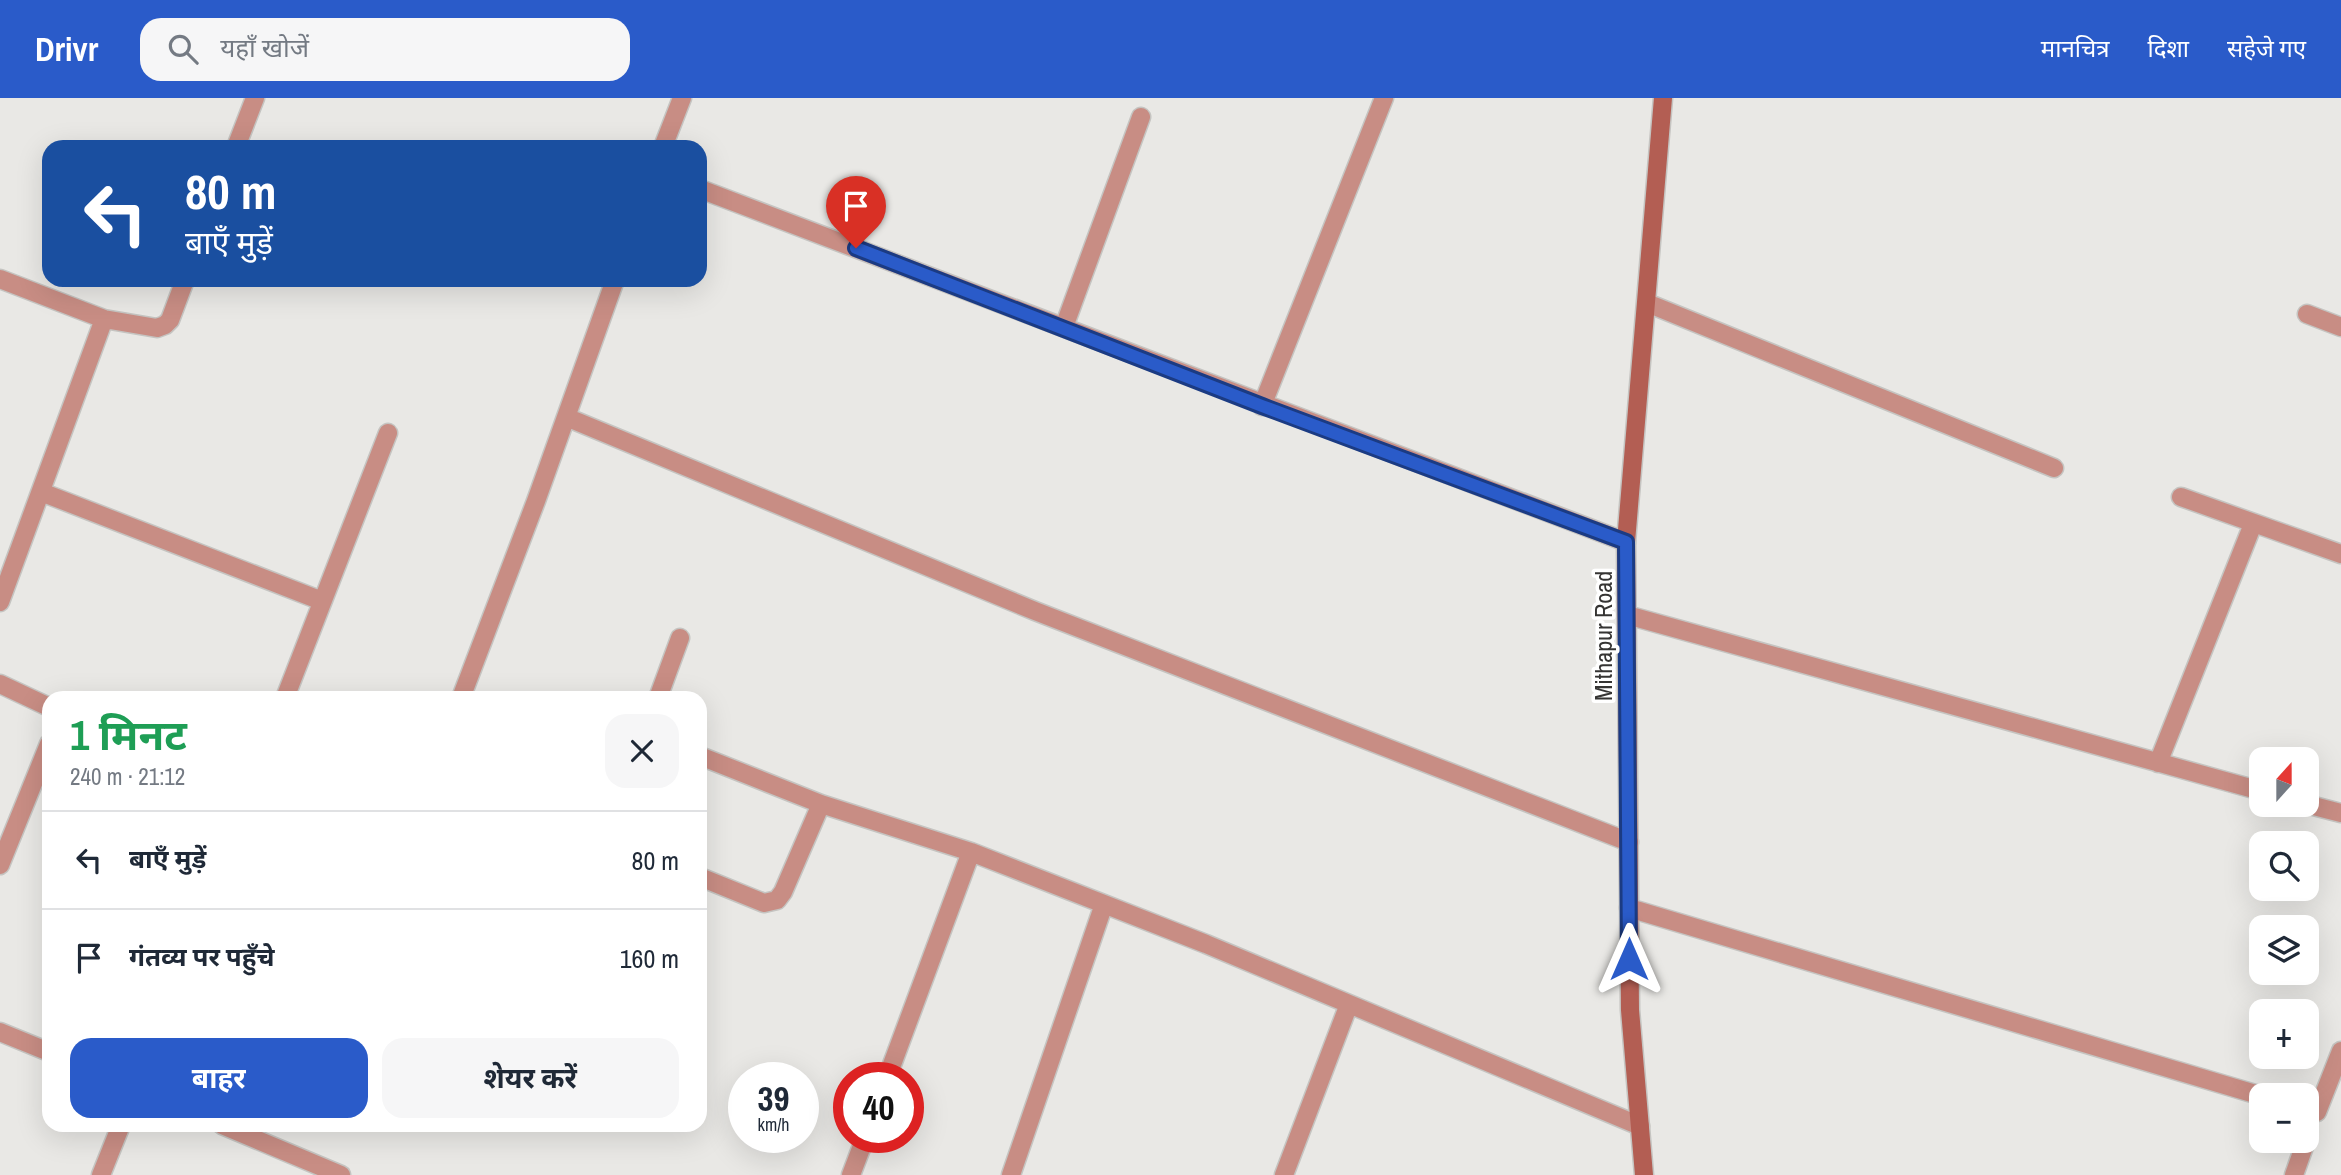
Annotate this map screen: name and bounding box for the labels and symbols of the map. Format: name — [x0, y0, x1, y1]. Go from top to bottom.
pin — [826, 176, 886, 248]
street label: Mithapur Road — [1587, 571, 1619, 701]
north arrow — [2249, 747, 2319, 817]
position arrow — [1592, 922, 1666, 996]
speed limit sign: 40 — [833, 1062, 924, 1153]

